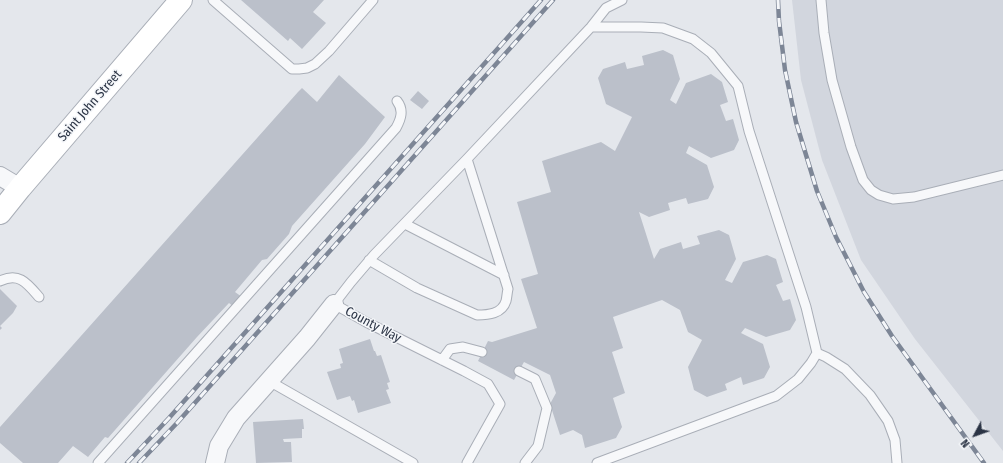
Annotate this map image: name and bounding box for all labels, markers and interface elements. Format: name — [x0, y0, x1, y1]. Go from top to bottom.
street label: Saint John Street — [55, 67, 125, 145]
street label: County Way — [342, 304, 404, 346]
north arrow — [955, 415, 995, 455]
text: N — [958, 436, 973, 450]

